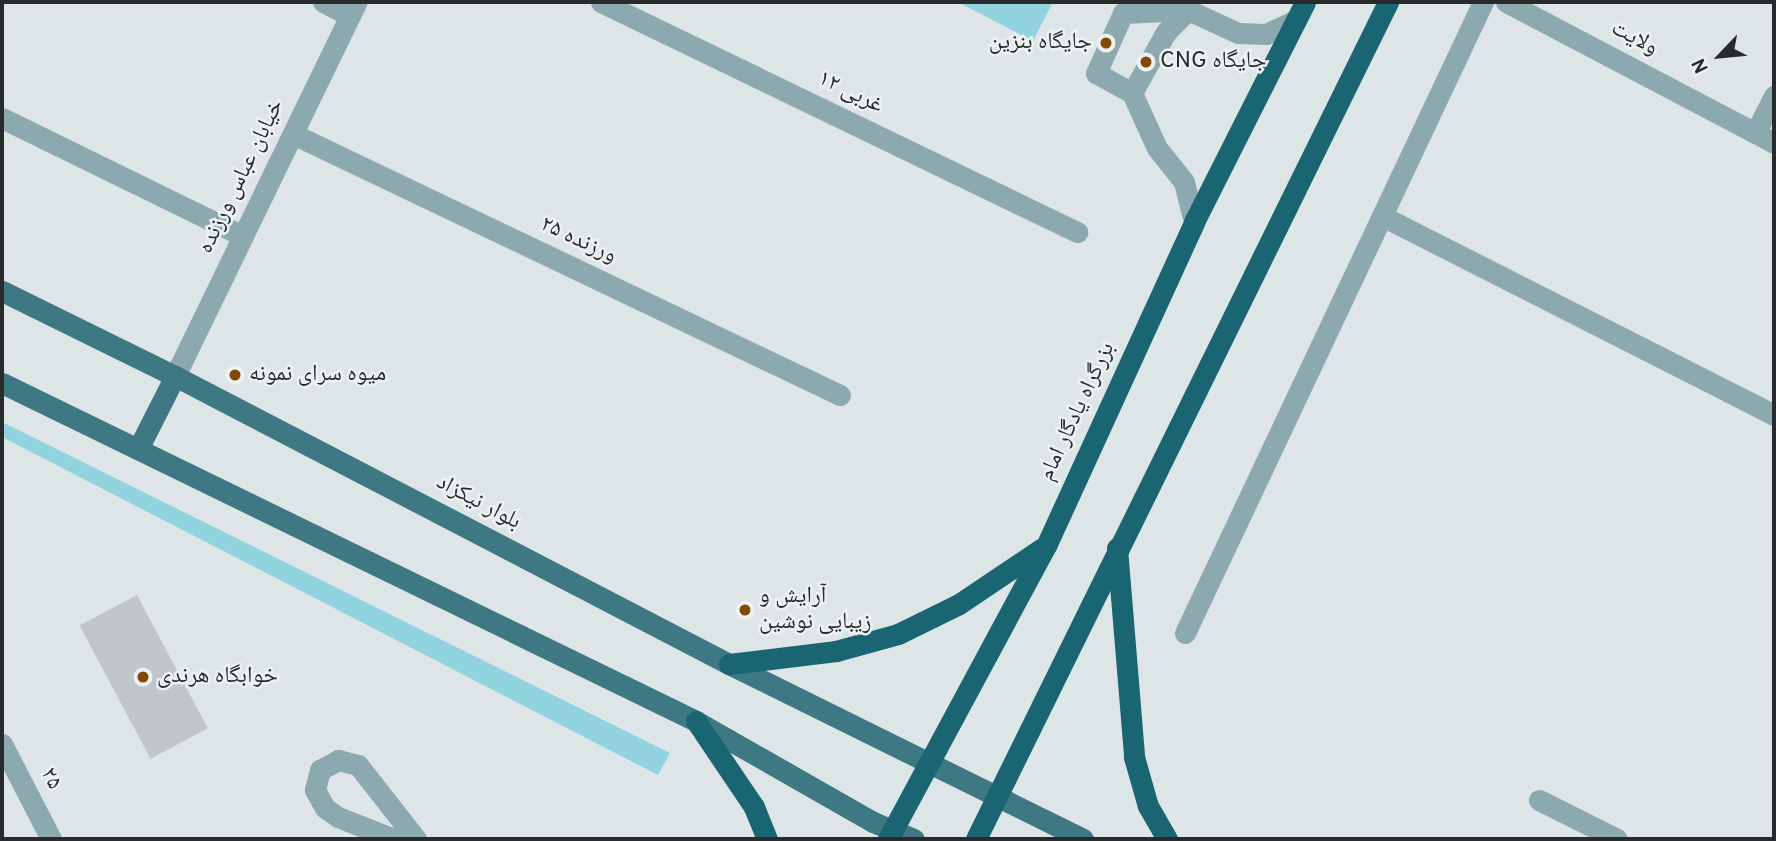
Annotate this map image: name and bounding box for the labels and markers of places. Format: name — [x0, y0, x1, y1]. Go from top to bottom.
place label: جایگاه بنزین — [989, 29, 1092, 57]
marker: جایگاه بنزین — [1098, 35, 1114, 51]
place label: CNG جایگاه — [1160, 48, 1266, 76]
marker: CNG جایگاه — [1138, 54, 1154, 70]
place label: میوه سرای نمونه — [249, 361, 386, 389]
marker: میوه سرای نمونه — [227, 367, 243, 383]
place label: آرایش و زیبایی نوشین — [759, 583, 871, 637]
marker: آرایش و زیبایی نوشین — [737, 602, 753, 618]
place label: خوابگاه هرندی — [157, 663, 278, 691]
marker: خوابگاه هرندی — [135, 669, 151, 685]

